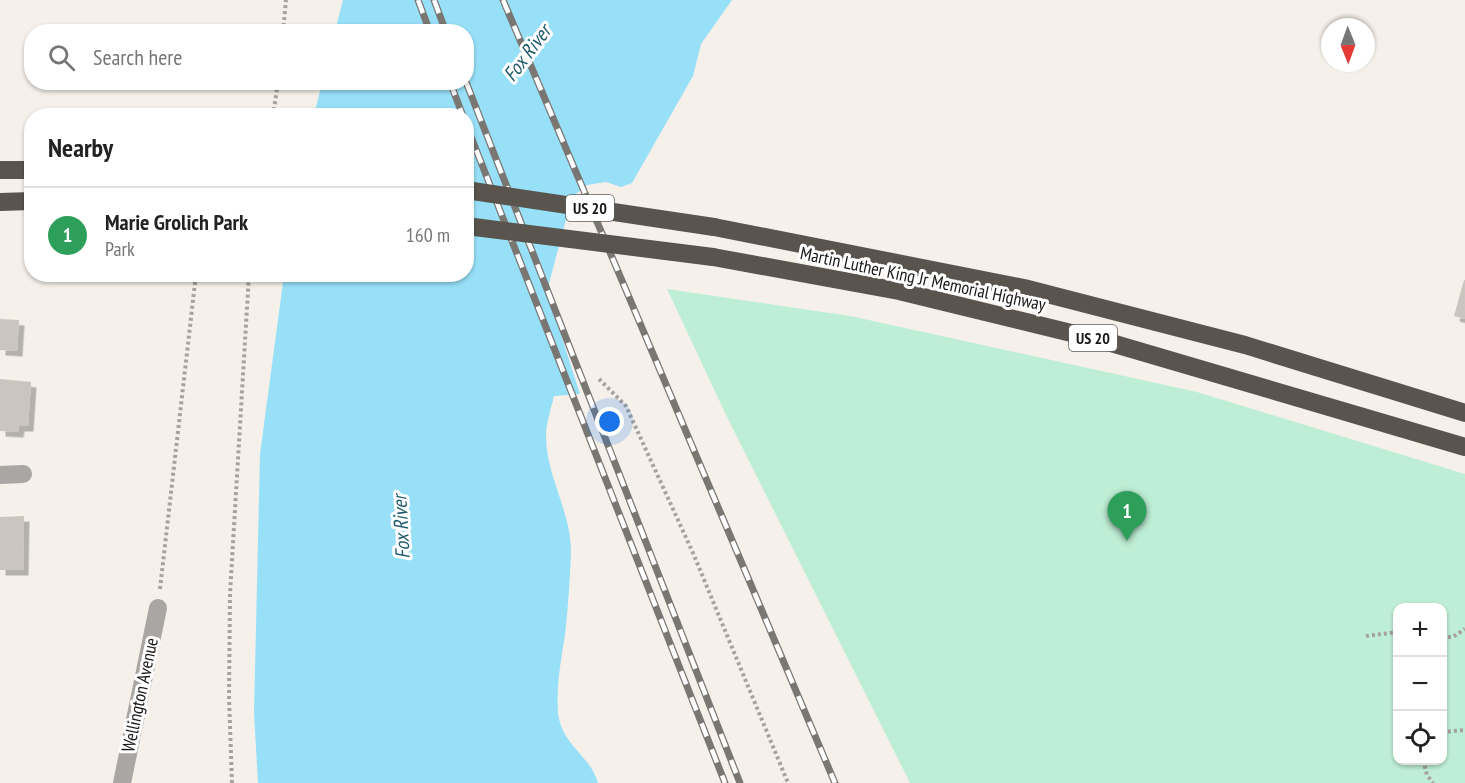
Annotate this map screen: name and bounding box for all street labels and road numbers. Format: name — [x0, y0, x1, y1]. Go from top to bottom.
road number: US 20 — [566, 195, 614, 221]
street label: Martin Luther King Jr Memorial Highway — [798, 241, 1048, 316]
road number: US 20 — [1069, 325, 1117, 351]
street label: Wellington Avenue — [116, 636, 163, 754]

